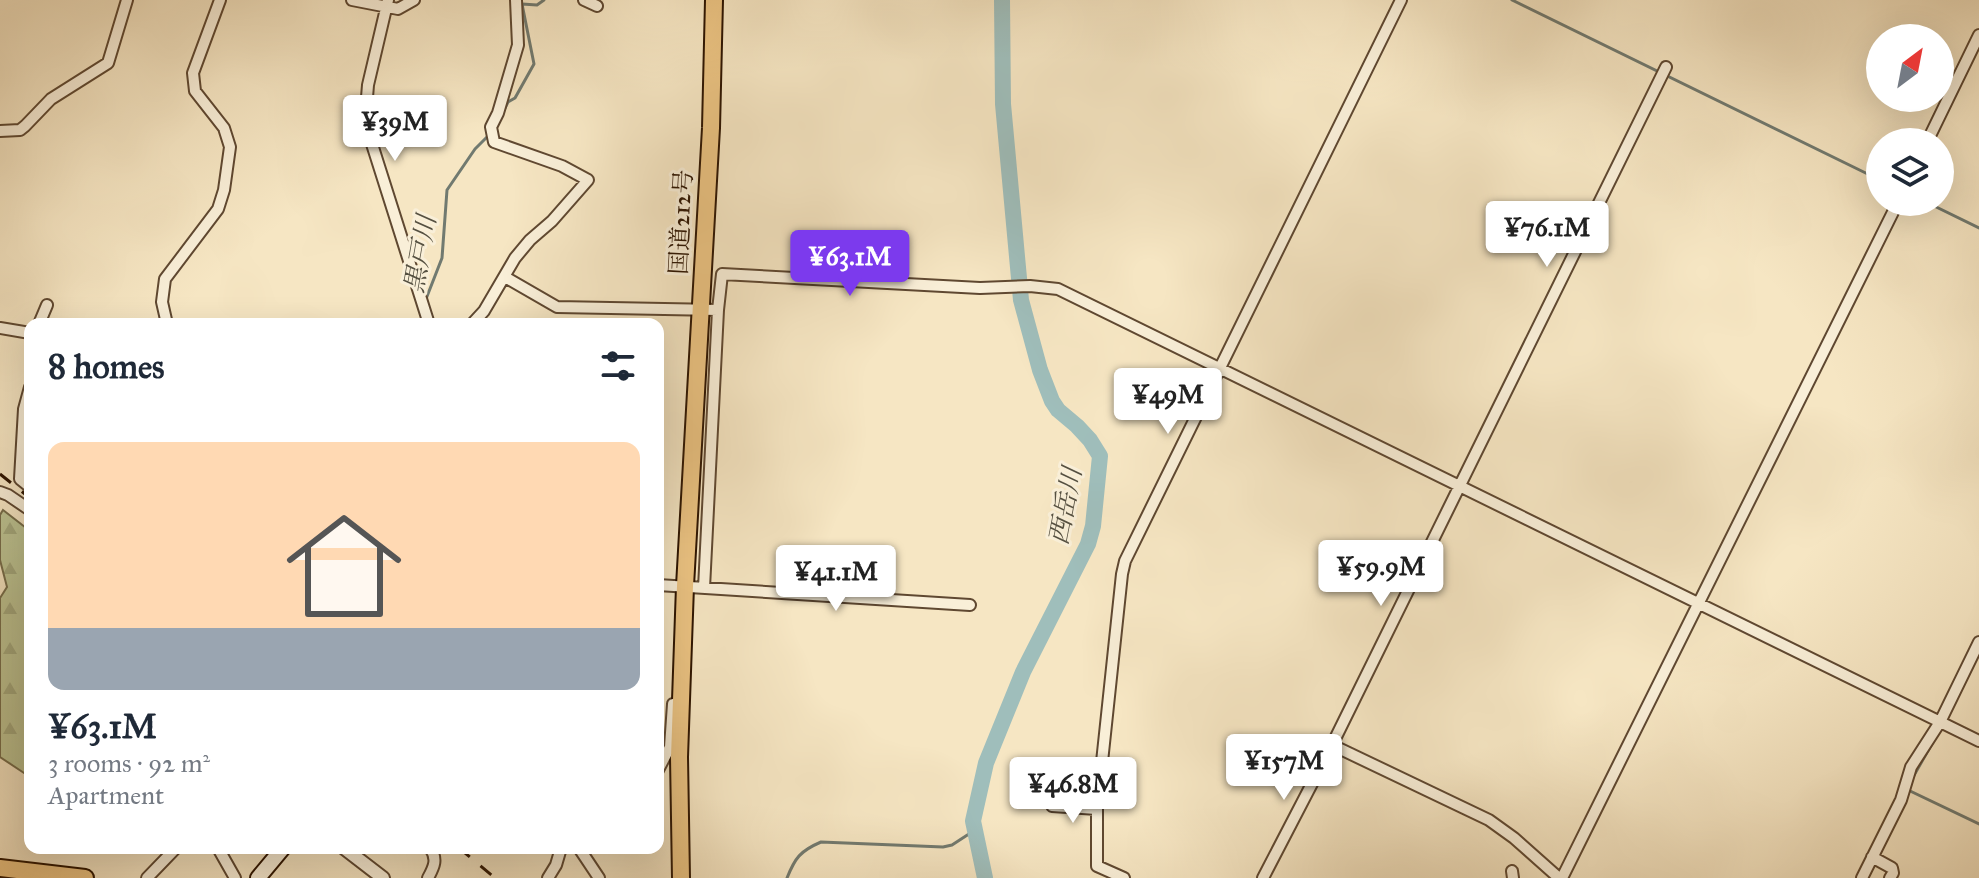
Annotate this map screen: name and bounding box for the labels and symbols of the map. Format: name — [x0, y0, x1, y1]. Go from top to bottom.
north arrow — [1866, 24, 1954, 112]
pin: ¥39M — [348, 95, 442, 163]
street label: 国道212号 — [663, 169, 699, 275]
pin: ¥76.1M — [1482, 201, 1612, 269]
water label: 黒戸川 — [397, 210, 443, 295]
pin: ¥63.1M — [785, 230, 915, 298]
pin: ¥49M — [1121, 368, 1215, 436]
water label: 西岳川 — [1042, 462, 1089, 547]
pin: ¥59.9M — [1316, 540, 1446, 608]
pin: ¥41.1M — [771, 545, 901, 613]
pin: ¥157M — [1228, 734, 1340, 802]
pin: ¥46.8M — [1008, 757, 1138, 825]

